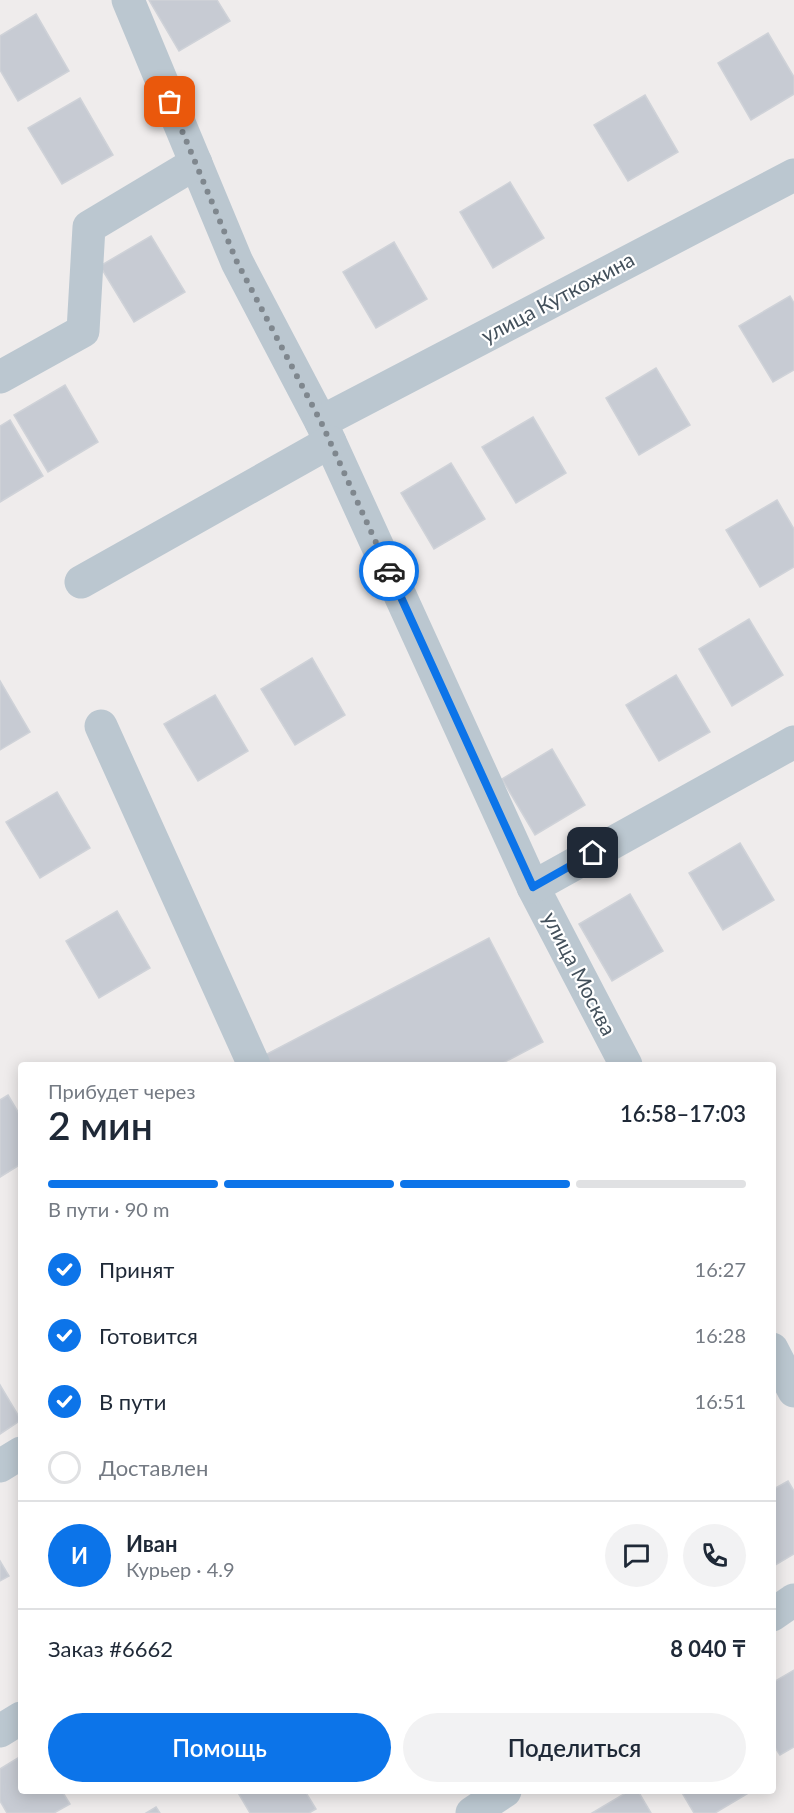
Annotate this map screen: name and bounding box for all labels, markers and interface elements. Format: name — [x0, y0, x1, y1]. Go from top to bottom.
pin — [144, 76, 195, 127]
icon: bag — [153, 85, 186, 118]
street label: улица Куткожина — [476, 246, 638, 348]
courier — [359, 541, 419, 601]
icon: car — [373, 555, 406, 588]
pin — [567, 827, 618, 878]
icon: home — [576, 836, 609, 869]
street label: улица Москва — [538, 907, 622, 1039]
text: Прибудет через — [48, 1079, 195, 1103]
text: 16:58–17:03 — [620, 1100, 746, 1127]
text: 2 мин — [48, 1102, 153, 1148]
text: В пути · 90 m — [48, 1197, 169, 1221]
icon: check — [48, 1253, 81, 1286]
text: Принят — [99, 1256, 174, 1283]
text: 16:27 — [695, 1257, 746, 1281]
icon: check — [48, 1319, 81, 1352]
text: Готовится — [99, 1322, 198, 1349]
text: 16:28 — [695, 1323, 746, 1347]
icon: check — [48, 1385, 81, 1418]
text: В пути — [99, 1388, 166, 1415]
text: 16:51 — [695, 1389, 746, 1413]
text: Доставлен — [99, 1454, 208, 1481]
button: chat — [605, 1524, 668, 1587]
button: phone — [683, 1524, 746, 1587]
text: Иван — [126, 1530, 178, 1557]
text: И — [71, 1542, 88, 1569]
text: Курьер · 4.9 — [126, 1557, 235, 1581]
text: Заказ #6662 — [48, 1635, 173, 1662]
text: 8 040 ₸ — [670, 1635, 746, 1662]
button: Помощь — [48, 1713, 391, 1782]
button: Поделиться — [403, 1713, 746, 1782]

